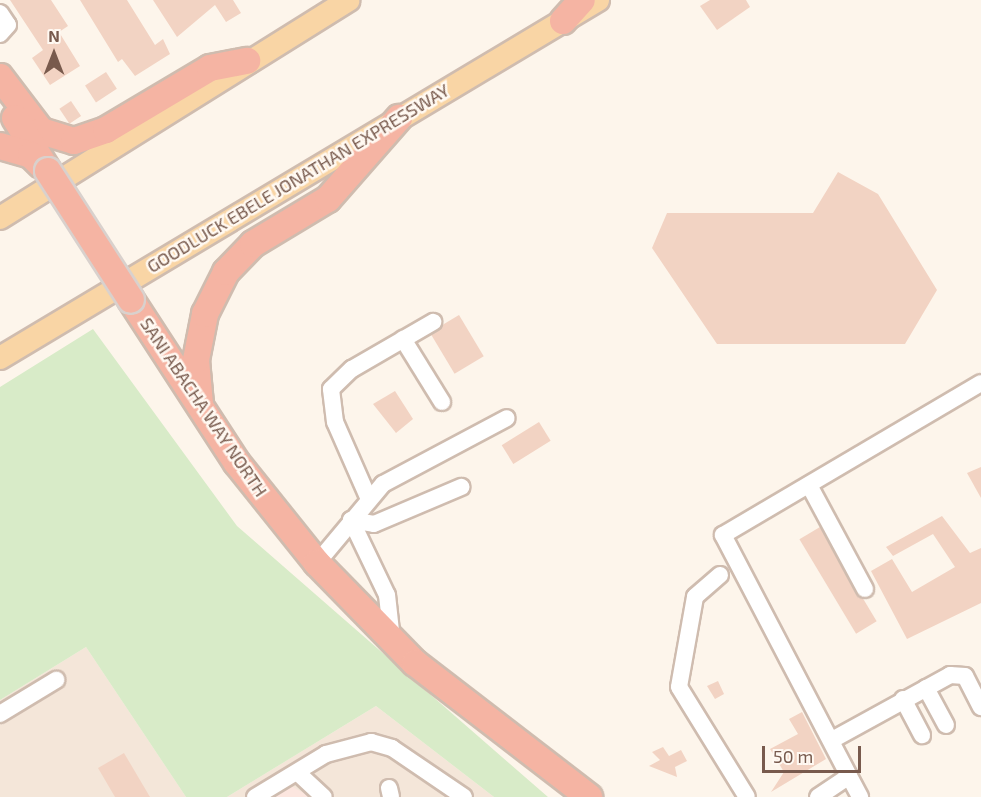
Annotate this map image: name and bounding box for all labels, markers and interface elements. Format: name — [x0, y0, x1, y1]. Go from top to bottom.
north arrow — [24, 24, 84, 84]
text: N — [48, 26, 60, 45]
street label: GOODLUCK EBELE JONATHAN EXPRESSWAY — [143, 79, 453, 277]
street label: SANI ABACHA WAY NORTH — [136, 313, 272, 501]
scale bar — [765, 734, 864, 772]
text: 50 m — [773, 745, 813, 767]

